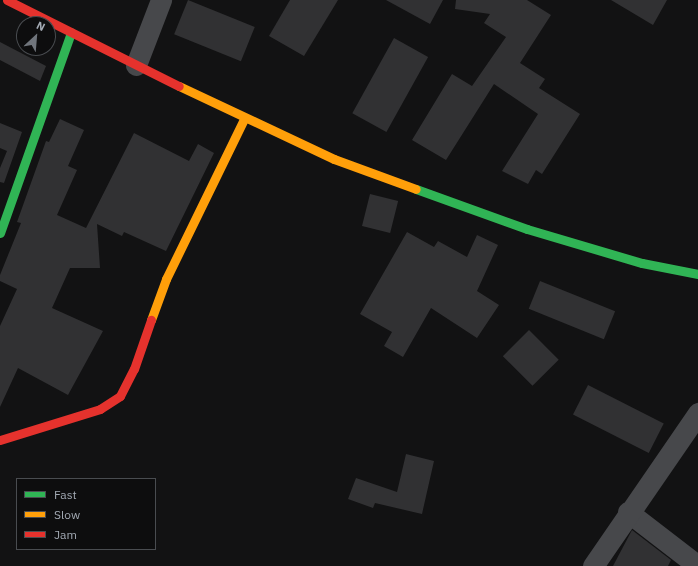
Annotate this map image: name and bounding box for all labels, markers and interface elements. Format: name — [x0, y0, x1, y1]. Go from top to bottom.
north arrow — [16, 16, 56, 56]
text: N — [34, 18, 47, 34]
legend — [16, 478, 156, 550]
text: Fast — [54, 487, 77, 502]
text: Slow — [54, 507, 80, 522]
text: Jam — [54, 527, 77, 542]

